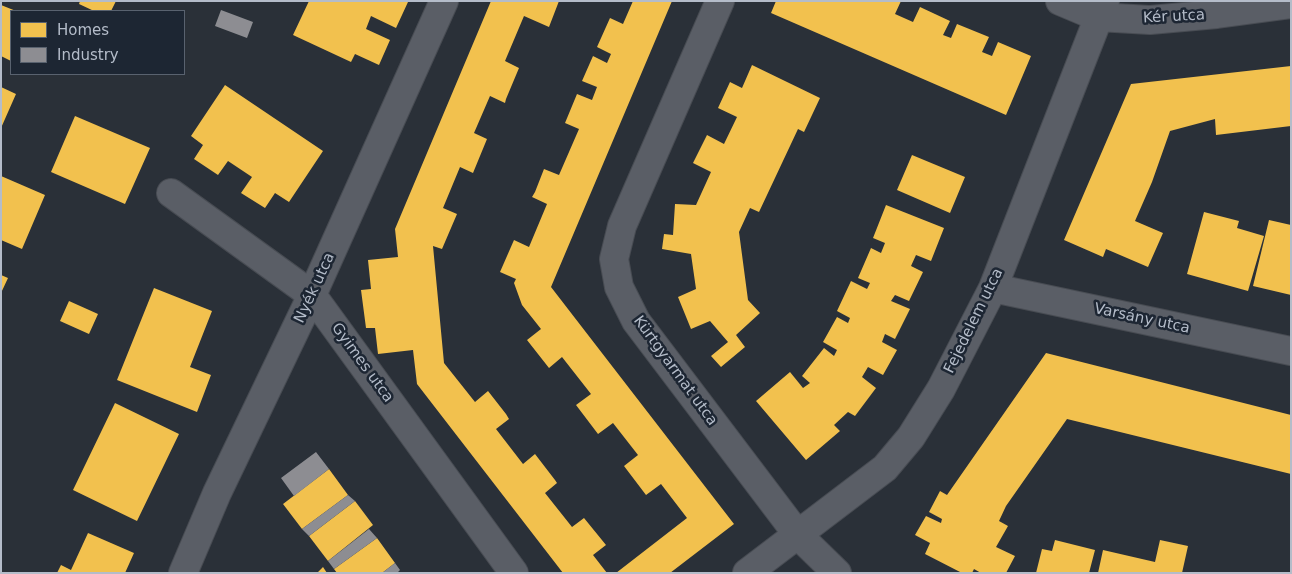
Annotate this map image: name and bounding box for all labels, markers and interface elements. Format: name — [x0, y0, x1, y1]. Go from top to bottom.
street label: Kér utca — [1143, 6, 1205, 28]
legend — [10, 10, 185, 75]
text: Homes — [57, 21, 109, 39]
text: Industry — [57, 46, 119, 64]
street label: Nyék utca — [291, 250, 339, 326]
street label: Fejedelem utca — [941, 265, 1007, 377]
street label: Varsány utca — [1092, 300, 1192, 338]
street label: Kürtgyarmat utca — [629, 313, 721, 429]
street label: Gyimes utca — [327, 320, 397, 406]

